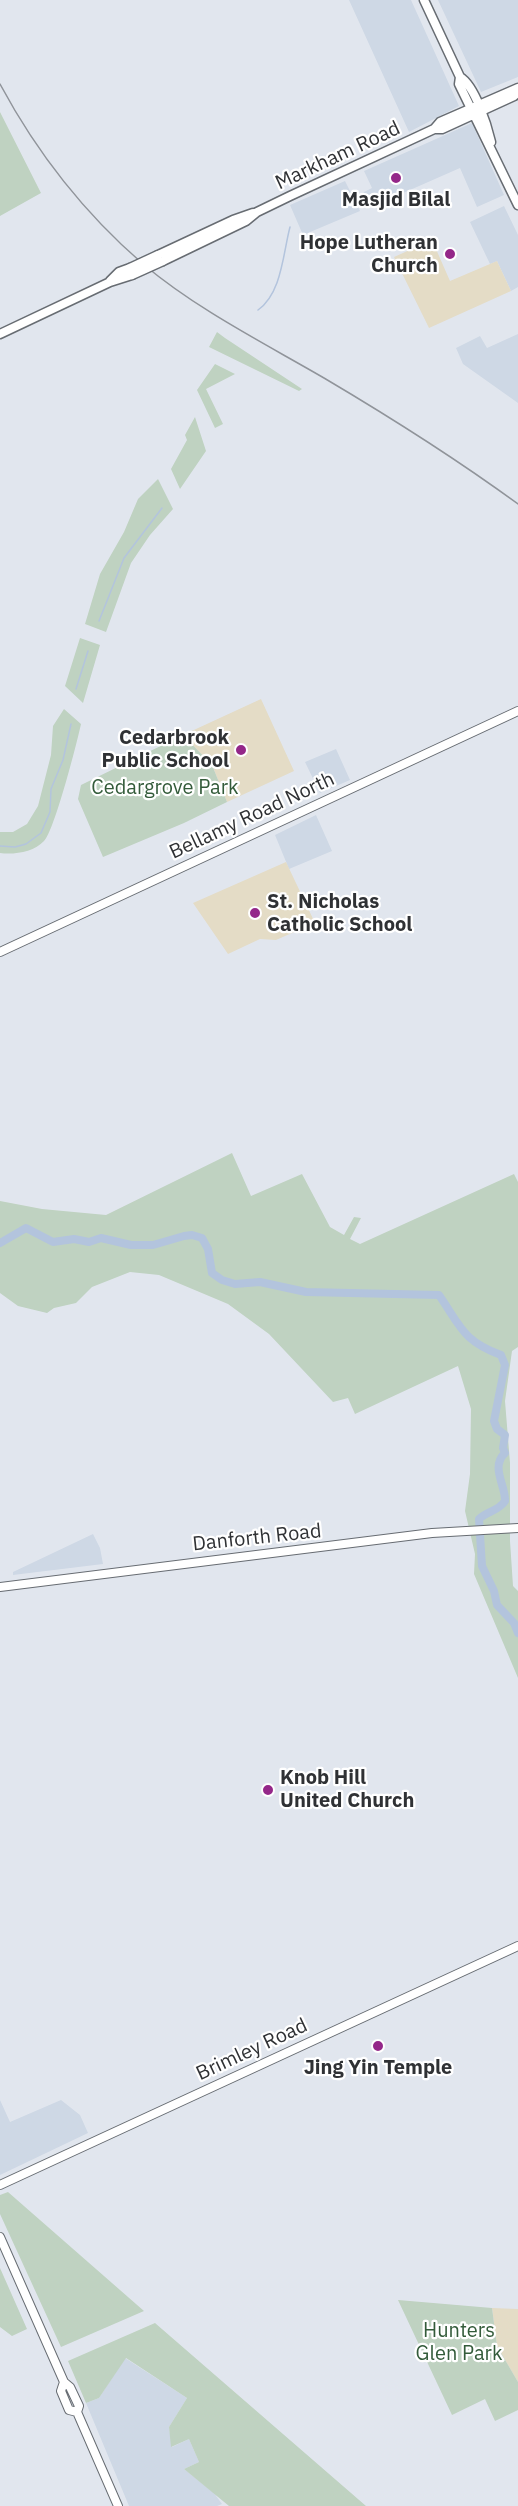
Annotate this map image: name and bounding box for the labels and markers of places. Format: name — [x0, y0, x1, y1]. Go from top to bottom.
marker: Masjid Bilal — [389, 171, 403, 185]
place label: Masjid Bilal — [342, 188, 450, 212]
place label: Hope Lutheran Church — [300, 231, 438, 278]
marker: Hope Lutheran Church — [443, 247, 457, 261]
place label: Cedarbrook Public School — [102, 726, 229, 773]
marker: Cedarbrook Public School — [234, 743, 248, 757]
place label: St. Nicholas Catholic School — [267, 890, 412, 937]
marker: St. Nicholas Catholic School — [248, 906, 262, 920]
place label: Knob Hill United Church — [280, 1766, 414, 1813]
marker: Knob Hill United Church — [261, 1783, 275, 1797]
marker: Jing Yin Temple — [371, 2039, 385, 2053]
place label: Jing Yin Temple — [304, 2056, 452, 2080]

